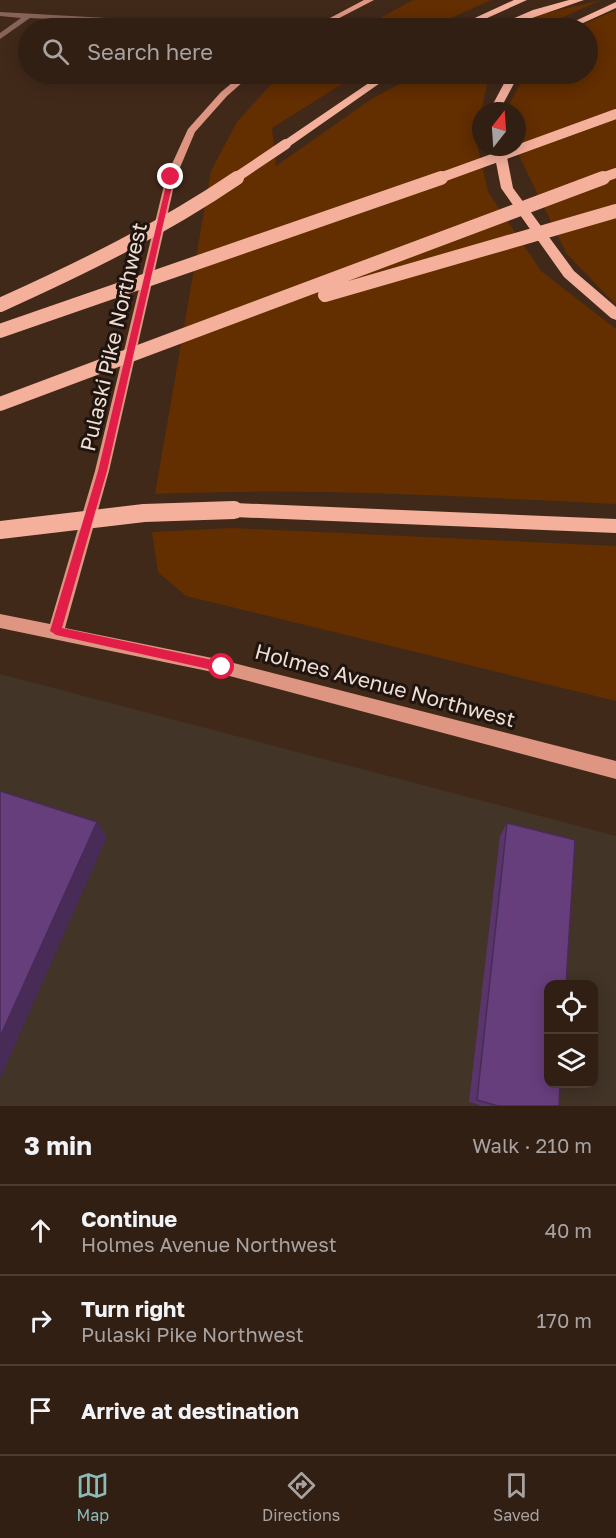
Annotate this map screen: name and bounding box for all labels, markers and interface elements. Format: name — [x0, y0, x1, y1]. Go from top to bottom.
search box — [18, 18, 598, 84]
icon: search — [39, 35, 72, 68]
text: Search here — [87, 38, 213, 65]
north arrow — [472, 102, 526, 156]
route end — [157, 163, 183, 189]
street label: Pulaski Pike Northwest — [74, 220, 152, 454]
street label: Holmes Avenue Northwest — [252, 638, 518, 732]
route start — [208, 653, 234, 679]
map controls — [544, 980, 598, 1088]
button: locate — [544, 980, 598, 1034]
button: layers — [544, 1034, 598, 1088]
text: 3 min — [24, 1130, 92, 1161]
text: Walk · 210 m — [472, 1133, 592, 1157]
text: Continue — [81, 1205, 177, 1232]
icon: ahead — [24, 1214, 57, 1247]
text: 40 m — [545, 1218, 592, 1242]
text: Holmes Avenue Northwest — [81, 1232, 337, 1256]
text: Turn right — [81, 1295, 185, 1322]
icon: right — [24, 1304, 57, 1337]
text: 170 m — [537, 1308, 592, 1332]
text: Pulaski Pike Northwest — [81, 1322, 304, 1346]
icon: arrive — [24, 1394, 57, 1427]
text: Arrive at destination — [81, 1397, 299, 1424]
tab: Map — [76, 1469, 109, 1525]
tab: Directions — [262, 1469, 340, 1525]
tab: Saved — [493, 1469, 540, 1525]

